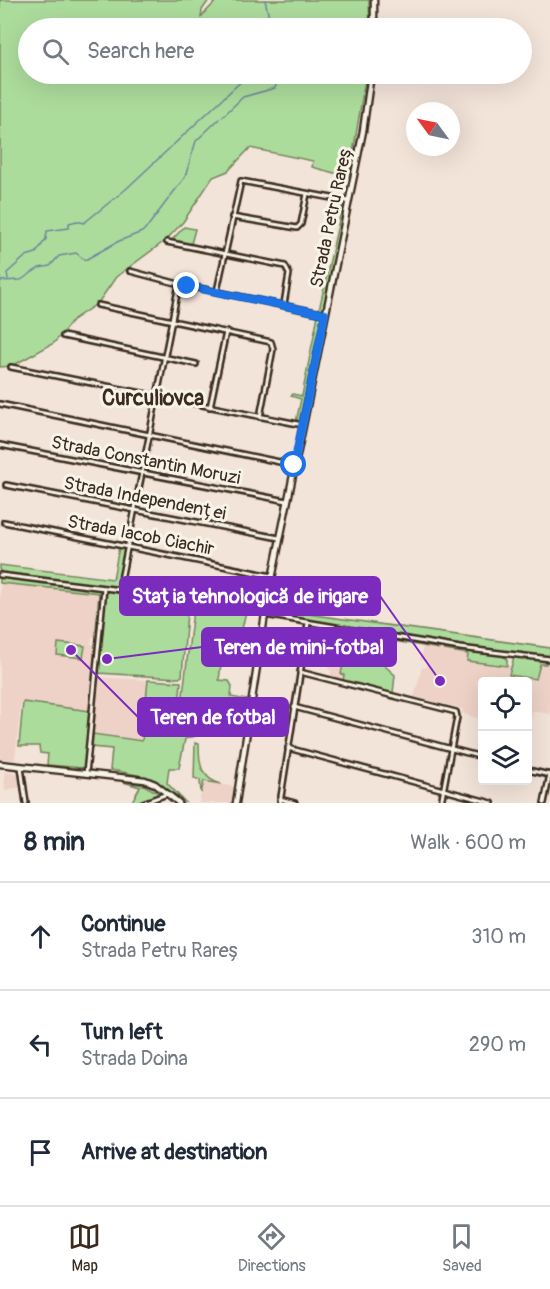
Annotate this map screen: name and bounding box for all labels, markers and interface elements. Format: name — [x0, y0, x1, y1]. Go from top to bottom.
search box — [18, 18, 532, 84]
icon: search — [39, 35, 72, 68]
text: Search here — [87, 37, 194, 65]
north arrow — [406, 102, 460, 156]
street label: Strada Petru Rareș — [305, 144, 358, 290]
route end — [173, 272, 199, 298]
district label: Curculiovca — [102, 385, 204, 412]
street label: Strada Constantin Moruzi — [49, 431, 242, 490]
route start — [280, 451, 306, 477]
street label: Strada Independenței — [62, 472, 228, 525]
street label: Strada Iacob Ciachir — [66, 510, 217, 561]
callout: Stația tehnologică de irigare — [120, 577, 380, 615]
text: Stația tehnologică de irigare — [132, 584, 369, 609]
callout: Teren de mini-fotbal — [202, 628, 396, 666]
text: Teren de mini-fotbal — [213, 635, 384, 660]
map controls — [478, 677, 532, 785]
button: locate — [478, 677, 532, 731]
callout: Teren de fotbal — [138, 698, 288, 736]
text: Teren de fotbal — [149, 705, 276, 730]
button: layers — [478, 731, 532, 785]
text: 8 min — [24, 826, 85, 858]
text: Walk · 600 m — [410, 830, 526, 855]
text: Continue — [81, 910, 165, 938]
icon: ahead — [24, 920, 57, 953]
text: 310 m — [471, 924, 526, 949]
text: Strada Petru Rareș — [81, 938, 241, 963]
text: Turn left — [81, 1018, 163, 1046]
icon: left — [24, 1028, 57, 1061]
text: 290 m — [469, 1032, 526, 1057]
text: Strada Doina — [81, 1046, 188, 1071]
icon: arrive — [24, 1136, 57, 1169]
text: Arrive at destination — [81, 1138, 267, 1166]
tab: Map — [68, 1220, 101, 1276]
tab: Directions — [238, 1220, 306, 1276]
tab: Saved — [442, 1220, 482, 1276]

